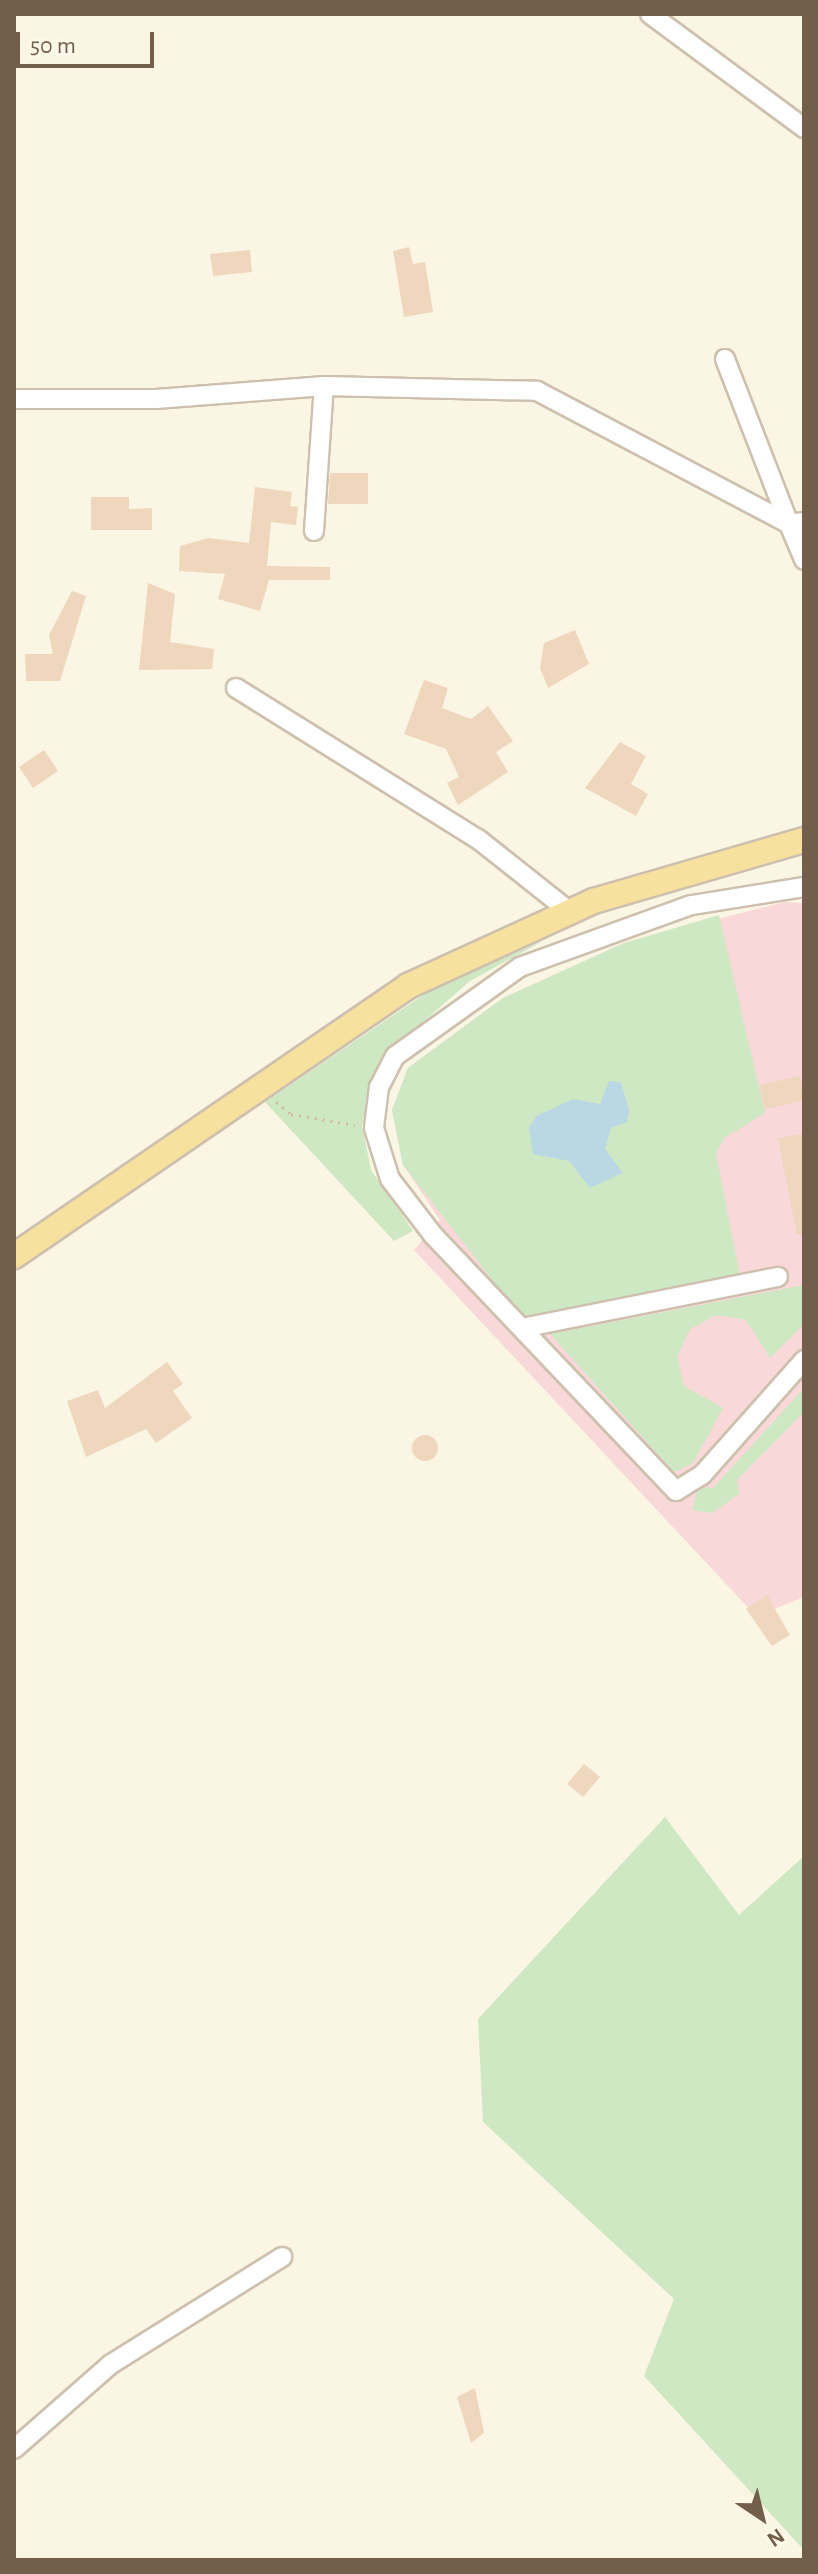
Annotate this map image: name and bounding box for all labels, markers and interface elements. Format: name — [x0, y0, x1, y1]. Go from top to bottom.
scale bar — [20, 16, 158, 66]
text: 50 m — [30, 34, 76, 58]
north arrow — [722, 2478, 802, 2558]
text: N — [763, 2524, 788, 2551]

